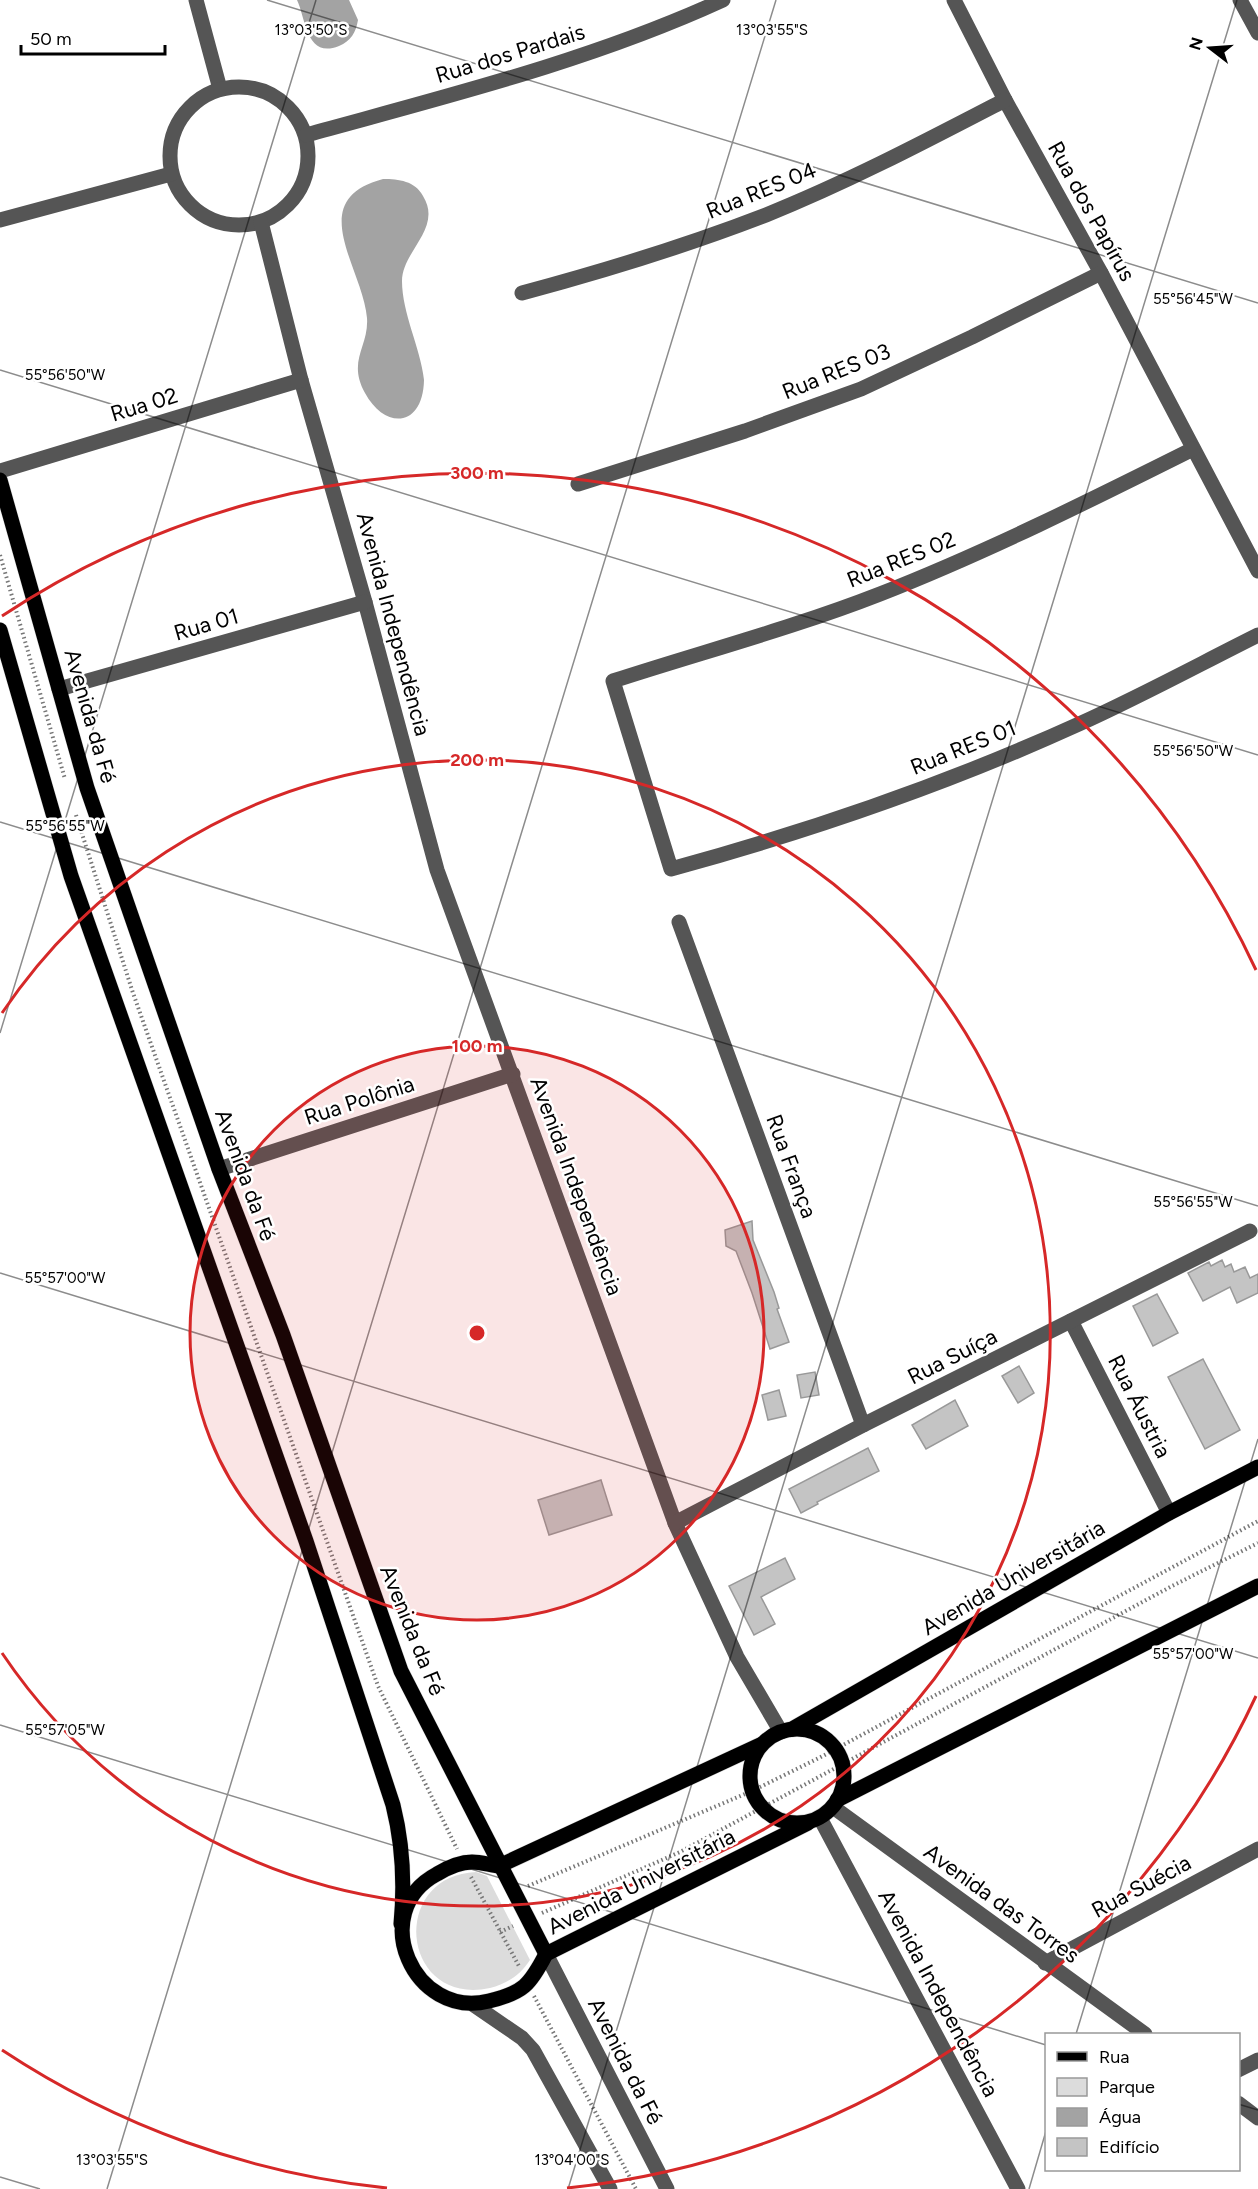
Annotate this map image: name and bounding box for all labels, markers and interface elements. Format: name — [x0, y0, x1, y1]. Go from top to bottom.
scale bar — [21, 18, 165, 56]
street label: Rua dos Pardais — [432, 18, 588, 89]
north arrow — [1180, 18, 1240, 78]
text: 13°03'50"S — [275, 21, 347, 39]
text: 13°03'55"S — [736, 21, 808, 39]
text: 50 m — [30, 28, 72, 50]
text: N — [1185, 35, 1207, 52]
street label: Rua dos Papírus — [1042, 137, 1141, 286]
street label: Rua RES 04 — [702, 156, 820, 225]
text: 55°56'45"W — [1153, 290, 1234, 308]
street label: Rua RES 03 — [778, 337, 894, 405]
text: 55°56'50"W — [25, 366, 106, 384]
street label: Rua 02 — [107, 381, 181, 427]
text: 300 m — [450, 462, 504, 484]
street label: Avenida Independência — [351, 509, 436, 739]
street label: Rua RES 02 — [843, 525, 959, 593]
street label: Rua 01 — [171, 602, 242, 647]
street label: Avenida da Fé — [58, 646, 123, 786]
street label: Rua RES 01 — [906, 714, 1020, 781]
text: 55°56'50"W — [1153, 742, 1234, 760]
text: 200 m — [450, 749, 504, 771]
text: 55°56'55"W — [25, 817, 105, 835]
text: 100 m — [452, 1035, 502, 1057]
street label: Rua Polônia — [301, 1070, 418, 1131]
street label: Avenida Independência — [524, 1073, 629, 1299]
street label: Avenida da Fé — [209, 1106, 282, 1245]
street label: Rua França — [760, 1111, 823, 1222]
text: 55°56'55"W — [1153, 1193, 1233, 1211]
text: 55°57'00"W — [25, 1269, 106, 1287]
street label: Rua Suíça — [903, 1322, 1001, 1390]
centre of rings — [467, 1323, 487, 1343]
street label: Rua Áustria — [1102, 1350, 1177, 1462]
street label: Avenida Universitária — [917, 1514, 1110, 1641]
street label: Avenida da Fé — [374, 1561, 451, 1699]
text: 55°57'00"W — [1153, 1645, 1234, 1663]
text: 55°57'05"W — [25, 1721, 106, 1739]
street label: Avenida Universitária — [543, 1822, 740, 1940]
street label: Avenida das Torres — [919, 1838, 1085, 1969]
street label: Rua Suécia — [1087, 1849, 1196, 1924]
street label: Avenida Independência — [873, 1885, 1005, 2101]
street label: Avenida da Fé — [582, 1994, 669, 2129]
legend — [1045, 2033, 1240, 2171]
text: Rua — [1099, 2046, 1130, 2068]
text: Parque — [1099, 2076, 1155, 2098]
text: Água — [1099, 2106, 1141, 2128]
text: Edifício — [1099, 2136, 1160, 2158]
text: 13°03'55"S — [76, 2151, 148, 2169]
text: 13°04'00"S — [534, 2151, 610, 2169]

